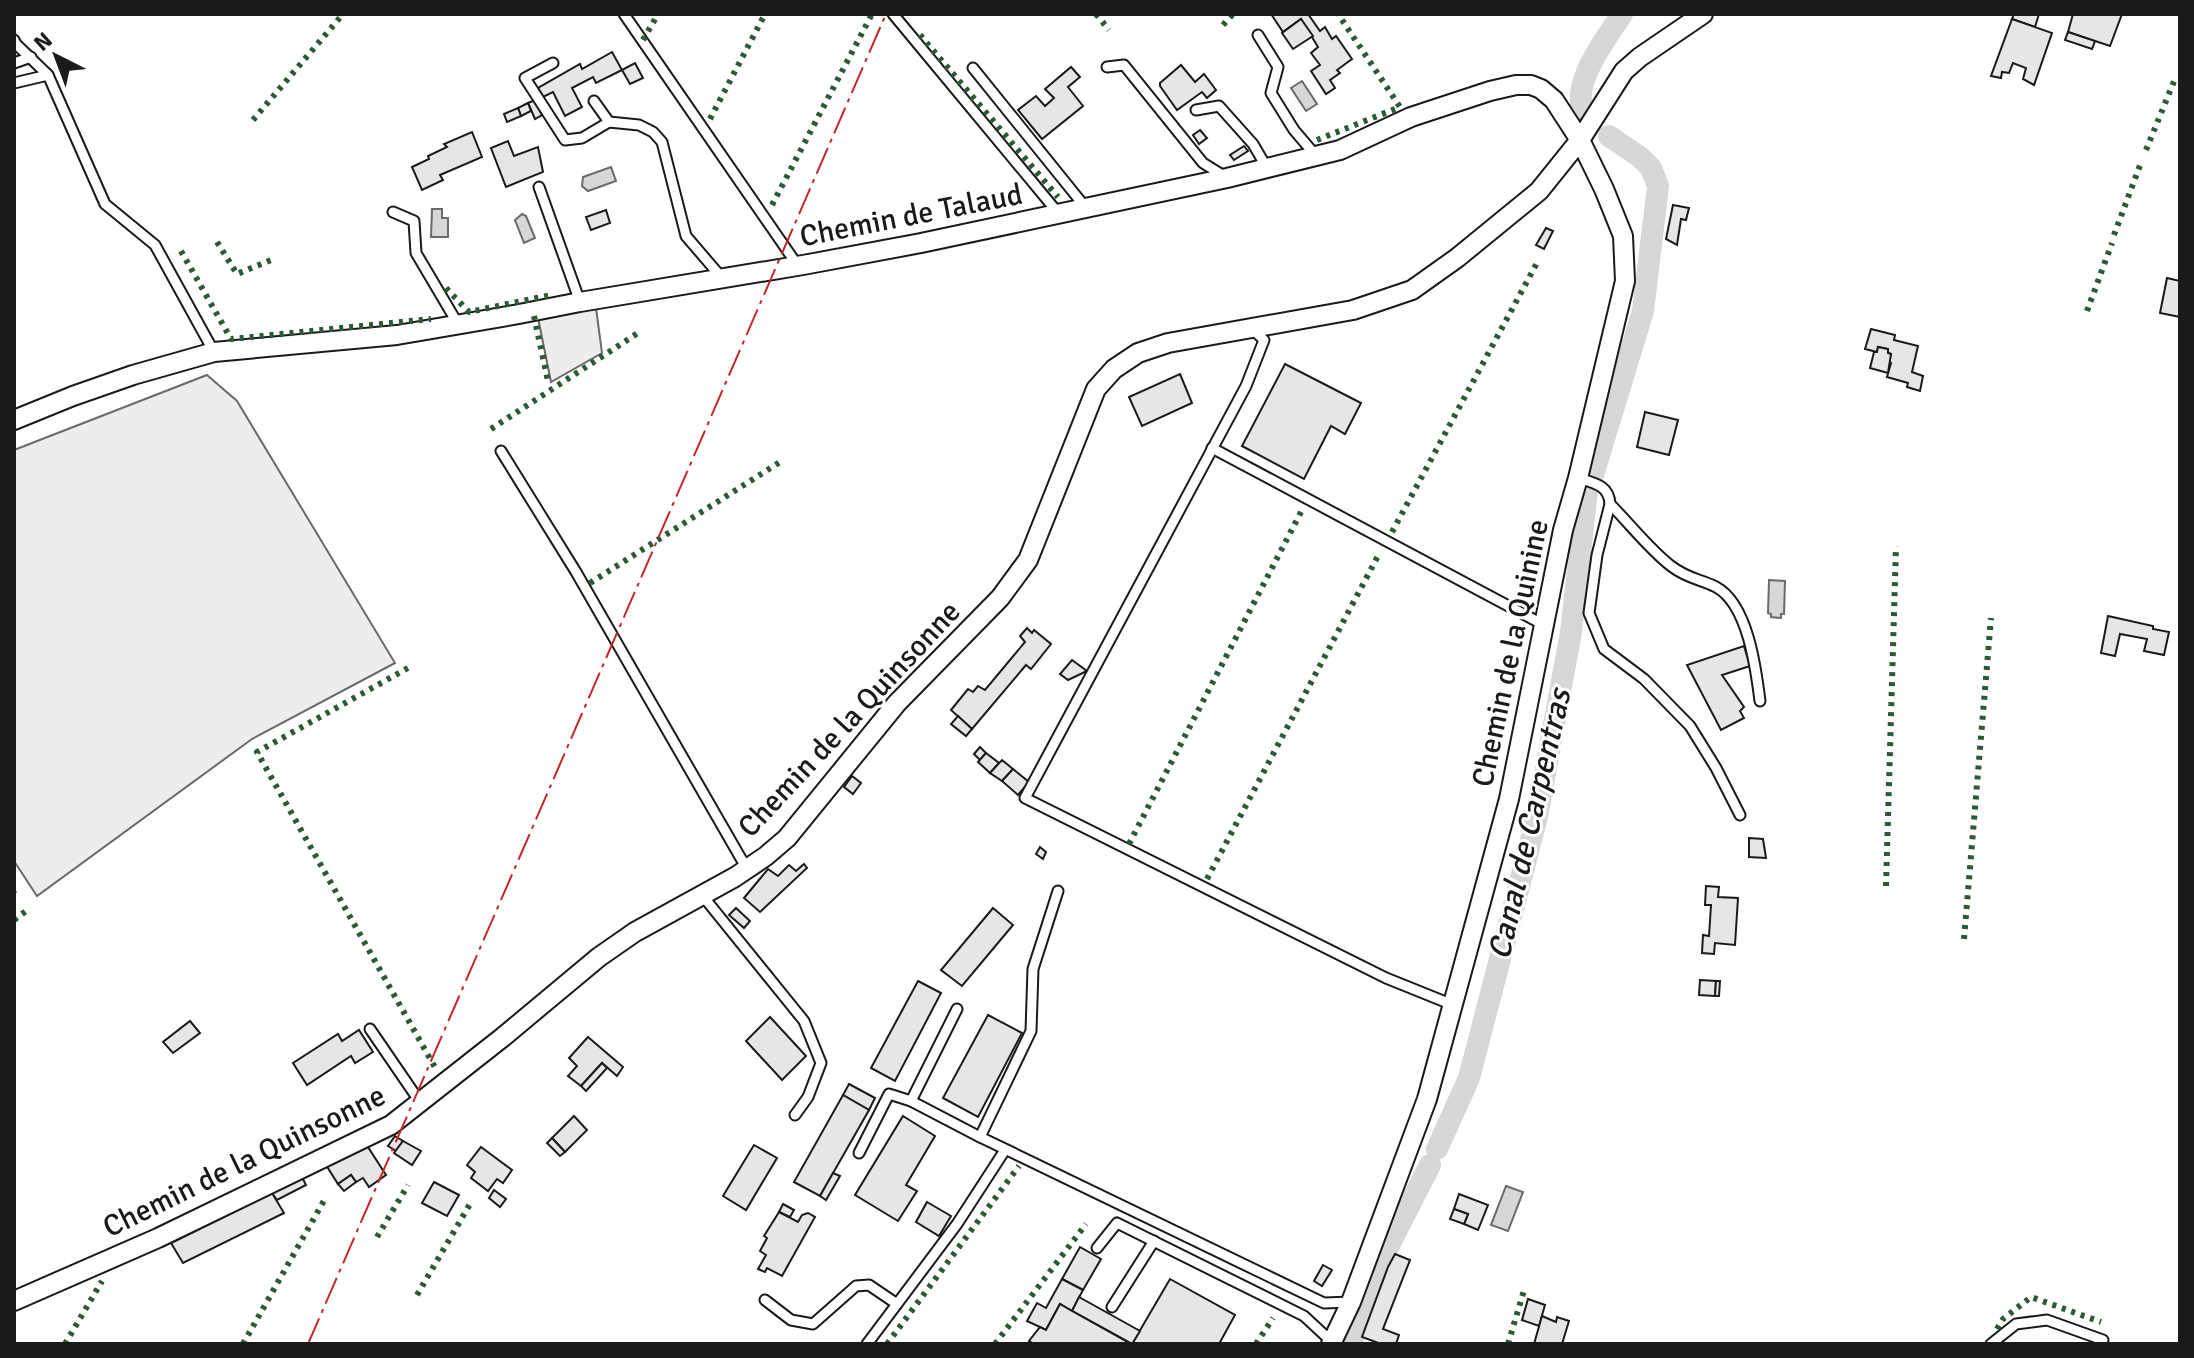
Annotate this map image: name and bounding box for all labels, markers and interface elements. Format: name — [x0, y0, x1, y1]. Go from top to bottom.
north arrow — [16, 16, 96, 96]
text: N — [28, 26, 58, 57]
street label: Chemin de Talaud — [797, 176, 1026, 255]
street label: Chemin de la Quinine — [1464, 516, 1557, 790]
street label: Chemin de la Quinsonne — [730, 594, 968, 845]
water label: Canal de Carpentras — [1479, 682, 1580, 963]
street label: Chemin de la Quinsonne — [97, 1077, 391, 1246]

